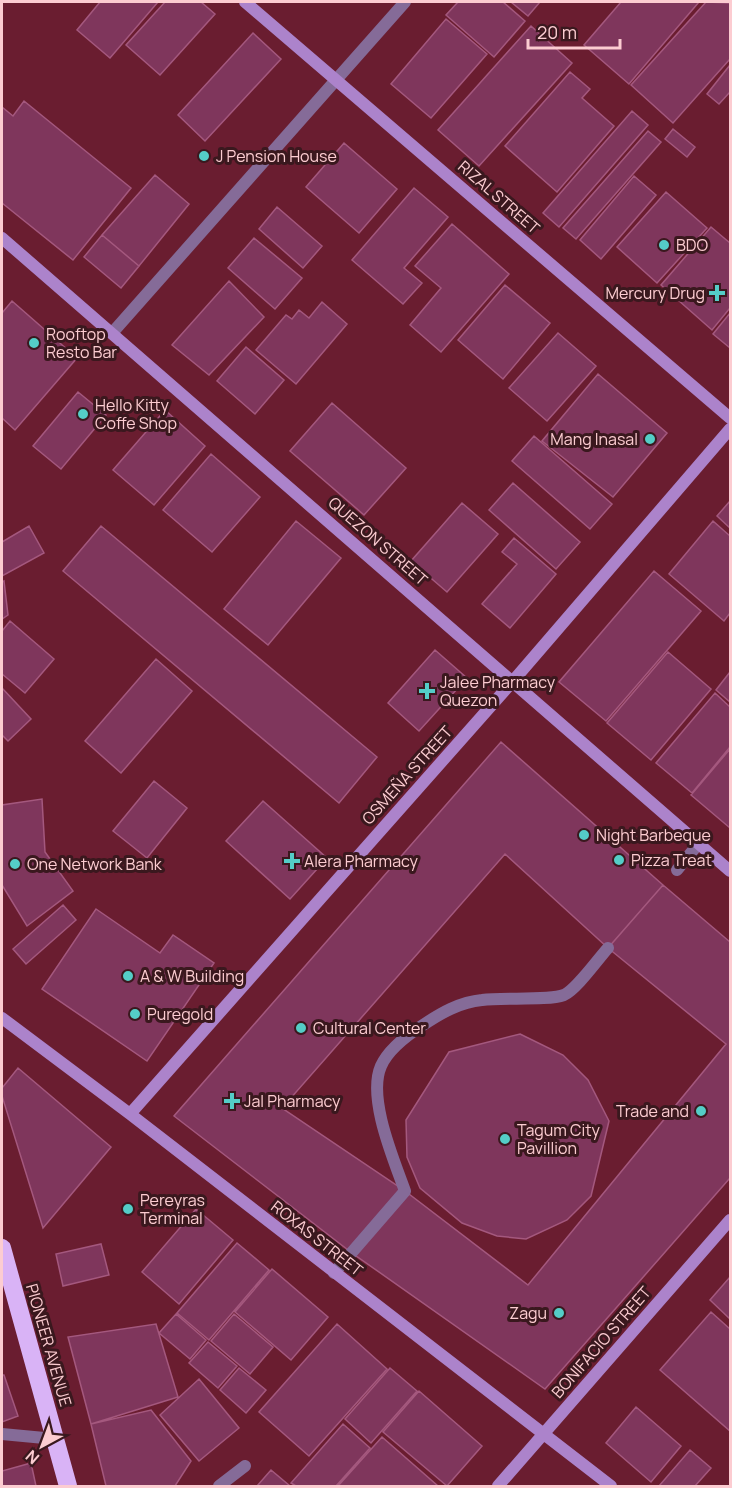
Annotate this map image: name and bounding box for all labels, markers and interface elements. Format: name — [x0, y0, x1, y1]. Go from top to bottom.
scale bar — [528, 12, 620, 50]
text: 20 m — [537, 20, 577, 44]
place label: J Pension House — [216, 145, 337, 167]
marker: J Pension House — [197, 149, 211, 163]
street label: RIZAL STREET — [453, 155, 545, 239]
place label: BDO — [676, 234, 709, 256]
marker: BDO — [657, 238, 671, 252]
place label: Mercury Drug — [605, 282, 705, 304]
marker: Mercury Drug — [710, 286, 724, 300]
place label: Rooftop Resto Bar — [46, 323, 117, 363]
marker: Rooftop Resto Bar — [27, 336, 41, 350]
place label: Hello Kitty Coffe Shop — [95, 394, 177, 434]
marker: Hello Kitty Coffe Shop — [76, 407, 90, 421]
place label: Mang Inasal — [550, 428, 638, 450]
marker: Mang Inasal — [643, 432, 657, 446]
street label: QUEZON STREET — [324, 492, 433, 591]
place label: Jalee Pharmacy Quezon — [440, 671, 556, 711]
marker: Jalee Pharmacy Quezon — [418, 682, 436, 700]
street label: OSMEÑA STREET — [357, 721, 457, 829]
place label: Night Barbeque — [596, 824, 711, 846]
marker: Night Barbeque — [577, 828, 591, 842]
place label: Pizza Treat — [631, 849, 712, 871]
place label: Alera Pharmacy — [304, 850, 419, 872]
place label: One Network Bank — [27, 853, 163, 875]
marker: Pizza Treat — [612, 853, 626, 867]
marker: Alera Pharmacy — [285, 854, 299, 868]
marker: One Network Bank — [8, 857, 22, 871]
place label: A & W Building — [140, 965, 244, 987]
marker: A & W Building — [121, 969, 135, 983]
place label: Puregold — [147, 1003, 213, 1025]
marker: Puregold — [128, 1007, 142, 1021]
place label: Cultural Center — [313, 1017, 426, 1039]
marker: Cultural Center — [294, 1021, 308, 1035]
place label: Jal Pharmacy — [244, 1090, 341, 1112]
marker: Jal Pharmacy — [225, 1094, 239, 1108]
place label: Trade and — [616, 1100, 689, 1122]
marker: Trade and — [694, 1104, 708, 1118]
place label: Tagum City Pavillion — [517, 1119, 600, 1159]
marker: Tagum City Pavillion — [498, 1132, 512, 1146]
place label: Pereyras Terminal — [140, 1189, 205, 1229]
street label: ROXAS STREET — [267, 1195, 368, 1281]
marker: Pereyras Terminal — [121, 1202, 135, 1216]
street label: PIONEER AVENUE — [21, 1281, 77, 1409]
street label: BONIFACIO STREET — [546, 1281, 656, 1402]
place label: Zagu — [509, 1302, 547, 1324]
marker: Zagu — [552, 1306, 566, 1320]
north arrow — [12, 1416, 72, 1476]
text: N — [21, 1445, 44, 1469]

